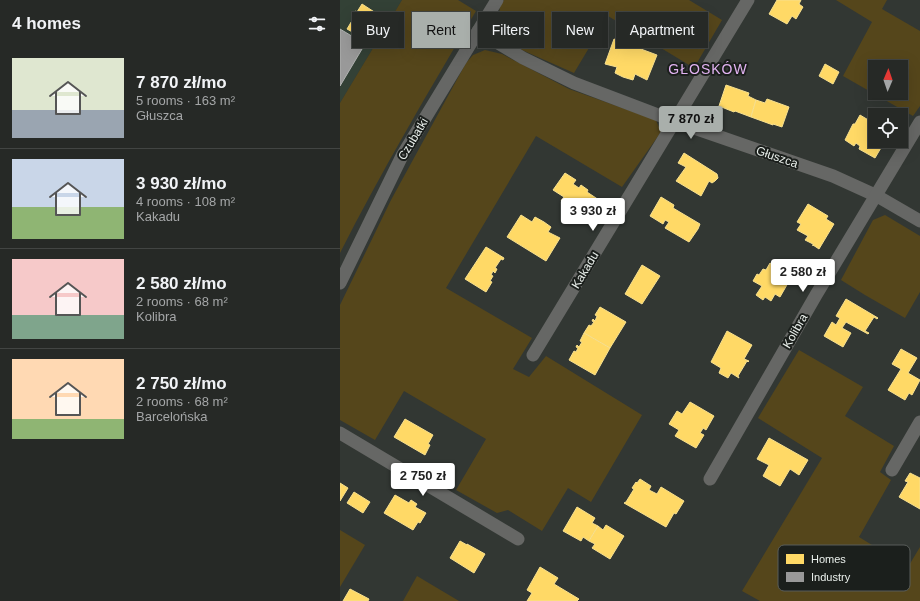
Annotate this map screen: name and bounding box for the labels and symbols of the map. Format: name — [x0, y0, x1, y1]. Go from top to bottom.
north arrow — [868, 60, 908, 100]
district label: GŁOSKÓW — [668, 61, 748, 77]
pin: 7 870 zł — [650, 106, 732, 140]
street label: Czubatki — [395, 115, 431, 163]
street label: Głuszca — [754, 143, 800, 171]
pin: 3 930 zł — [552, 198, 634, 232]
street label: Kakadu — [569, 249, 601, 291]
pin: 2 580 zł — [762, 259, 844, 293]
street label: Kolibra — [780, 311, 811, 351]
pin: 2 750 zł — [382, 463, 464, 497]
legend — [778, 545, 910, 591]
text: Homes — [811, 553, 846, 565]
text: Industry — [811, 571, 851, 583]

